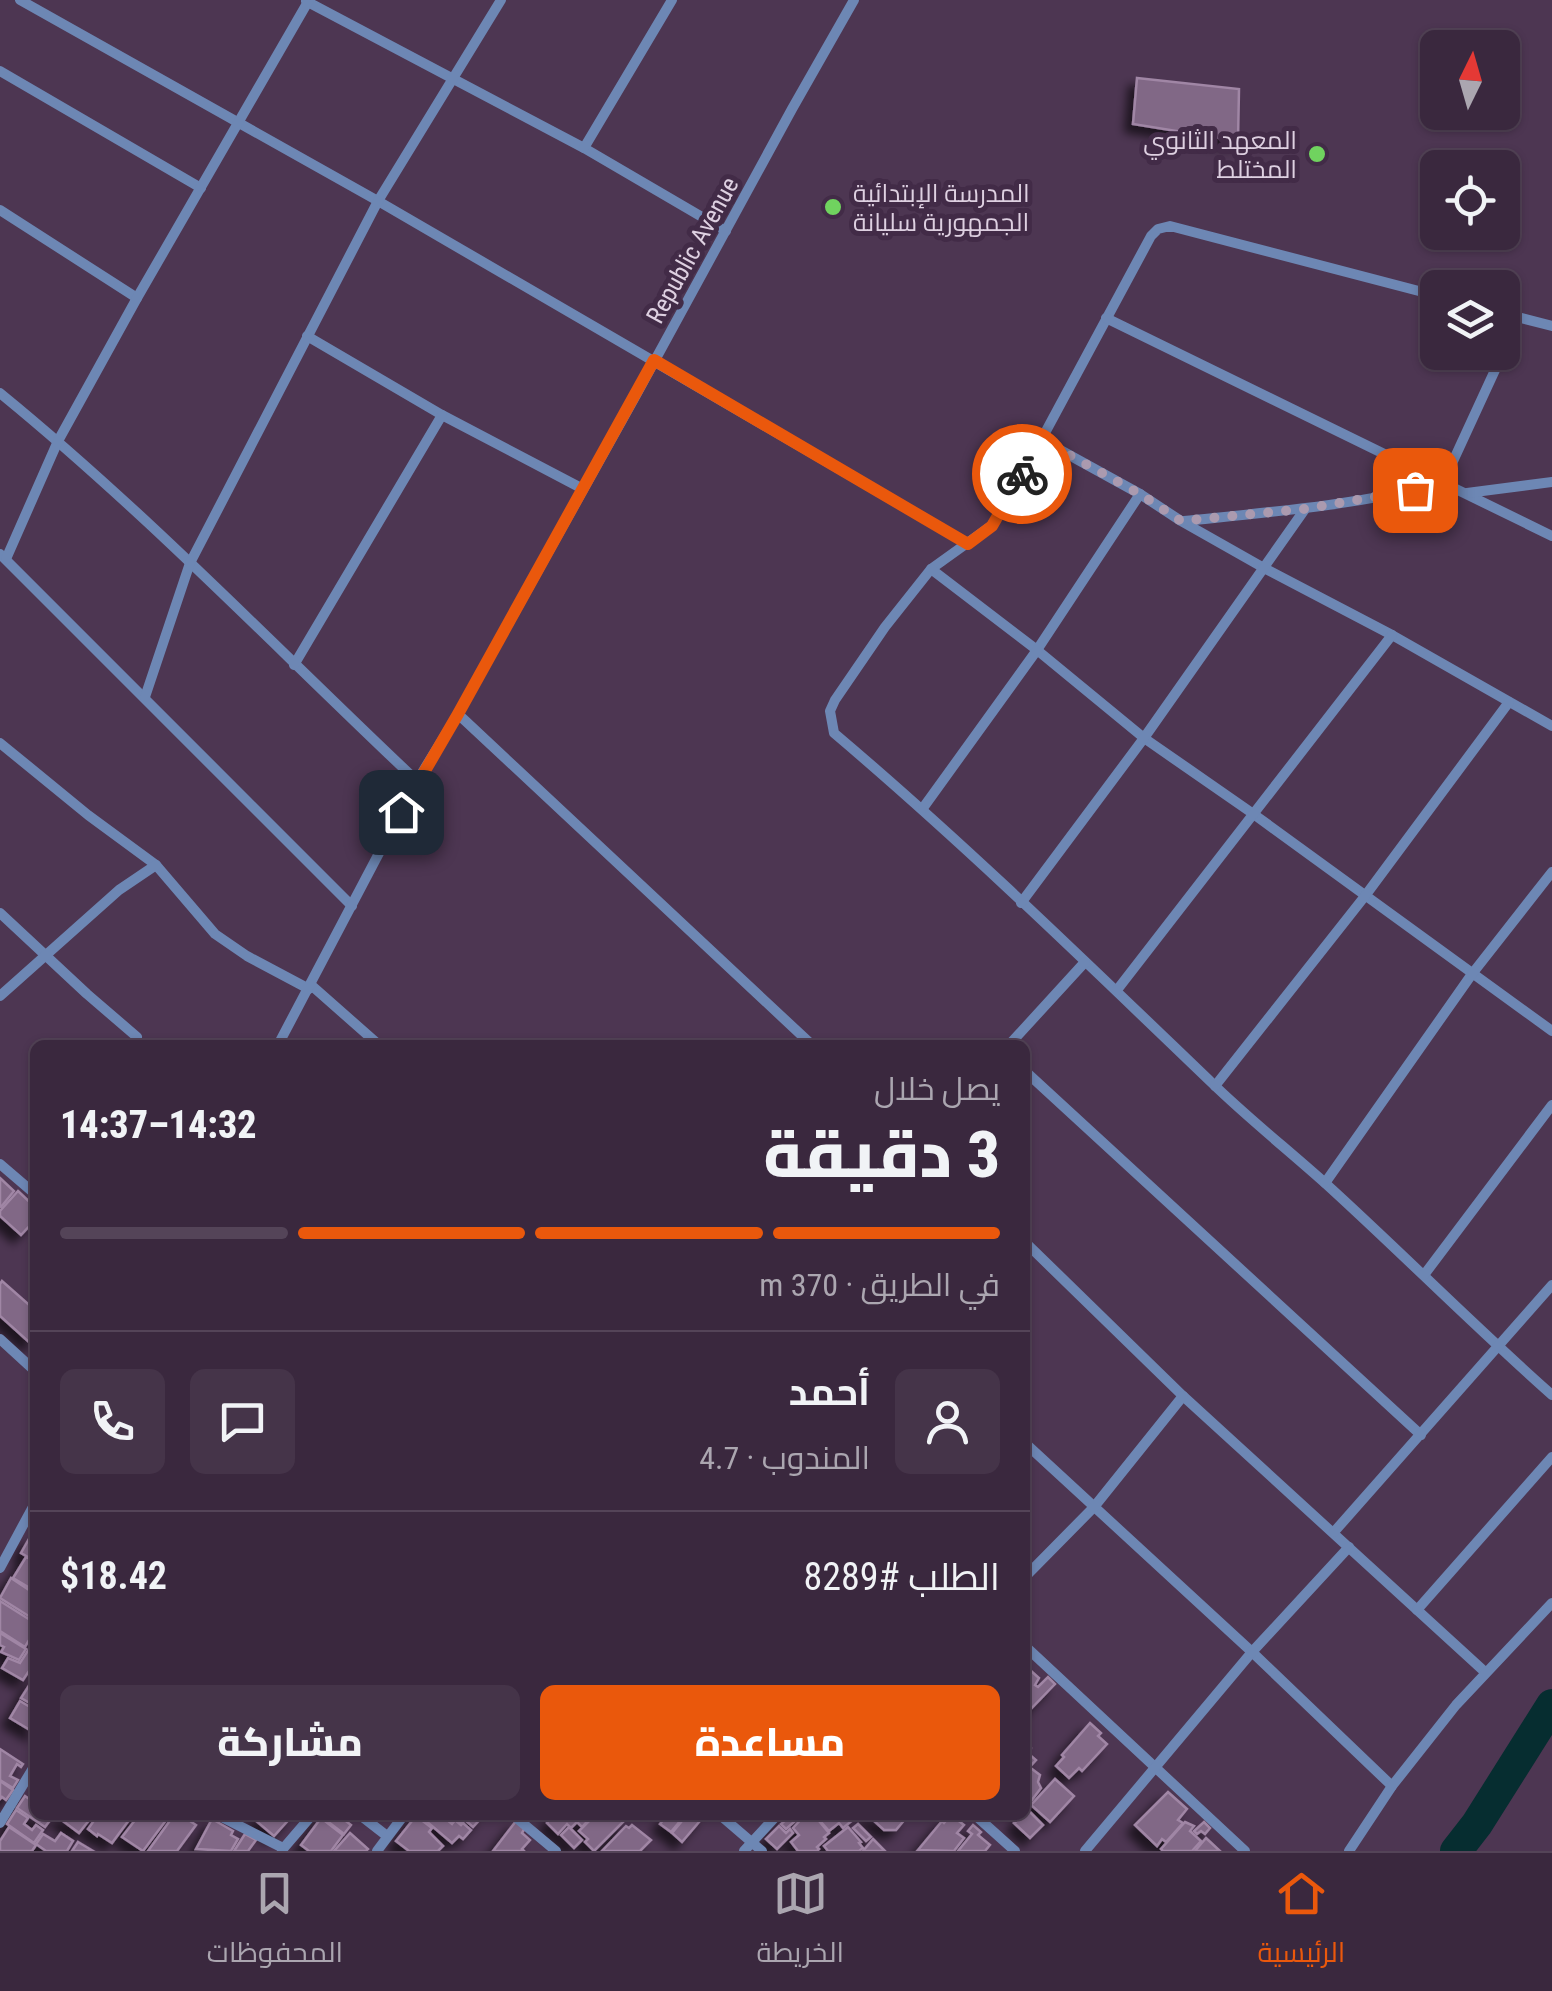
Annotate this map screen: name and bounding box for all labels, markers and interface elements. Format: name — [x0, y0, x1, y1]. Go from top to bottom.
north arrow — [1420, 30, 1520, 130]
map controls — [1420, 30, 1520, 370]
place label: المعهد الثانوي المختلط — [1143, 126, 1297, 184]
marker: المعهد الثانوي المختلط — [1306, 143, 1328, 165]
button: locate — [1420, 150, 1520, 250]
street label: Republic Avenue — [640, 172, 745, 328]
place label: المدرسة الإبتدائية الجمهورية سليانة — [853, 179, 1030, 237]
marker: المدرسة الإبتدائية الجمهورية سليانة — [822, 196, 844, 218]
button: layers — [1420, 270, 1520, 370]
courier — [972, 424, 1072, 524]
icon: bike — [995, 447, 1050, 502]
pin — [1373, 448, 1458, 533]
icon: bag — [1388, 463, 1443, 518]
pin — [359, 770, 444, 855]
icon: home — [374, 785, 429, 840]
text: يصل خلال — [874, 1070, 1000, 1108]
text: 14:32–14:37 — [60, 1103, 257, 1147]
text: 3 دقيقة — [763, 1117, 1000, 1193]
text: في الطريق · 370 m — [759, 1266, 1000, 1304]
button: phone — [60, 1369, 165, 1474]
button: chat — [190, 1369, 295, 1474]
button: person — [895, 1369, 1000, 1474]
text: أحمد — [789, 1370, 870, 1414]
text: المندوب · 4.7 — [699, 1439, 870, 1477]
text: $18.42 — [60, 1554, 167, 1598]
text: الطلب #8289 — [804, 1555, 1000, 1599]
button: مشاركة — [60, 1685, 520, 1800]
button: مساعدة — [540, 1685, 1000, 1800]
tab: المحفوظات — [207, 1866, 343, 1978]
tab: الخريطة — [757, 1866, 844, 1978]
tab: الرئيسية — [1257, 1866, 1345, 1978]

